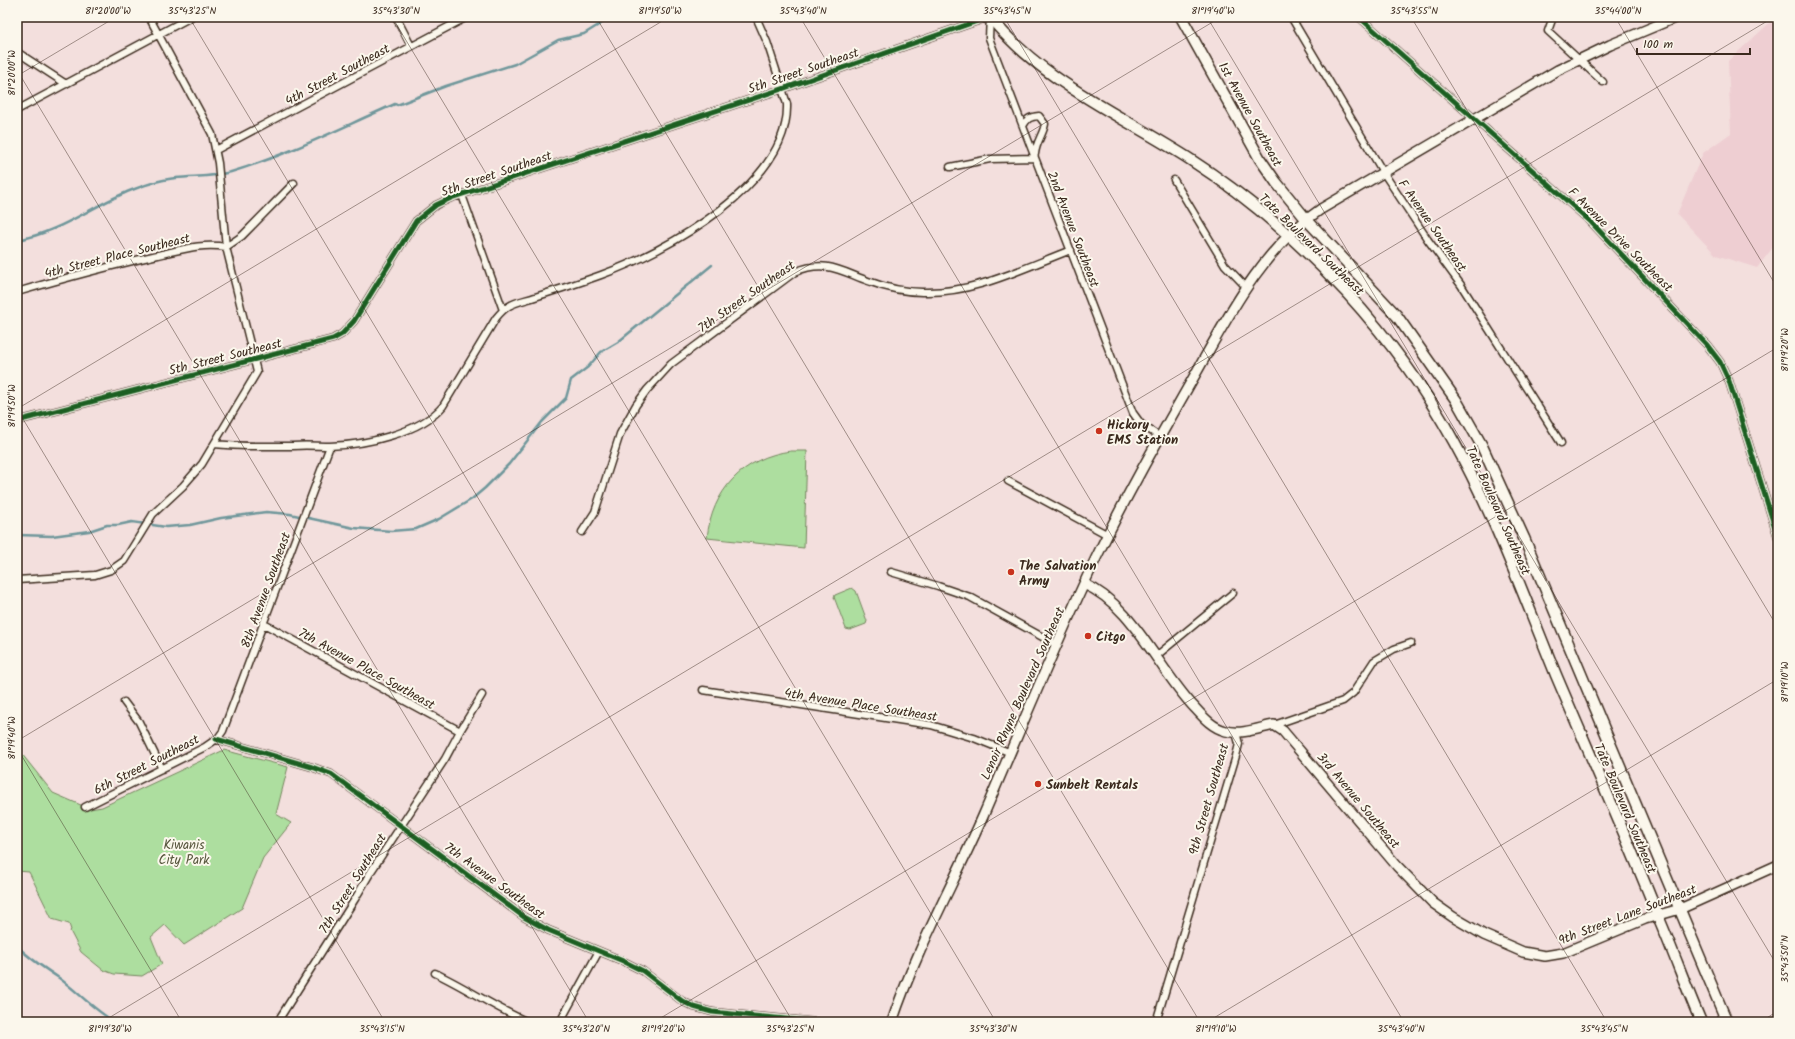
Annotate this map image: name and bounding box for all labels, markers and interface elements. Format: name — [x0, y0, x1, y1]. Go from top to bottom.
text: 81°20'00"W — [85, 3, 131, 19]
text: 35°43'25"N — [168, 3, 216, 19]
text: 35°43'30"N — [372, 3, 420, 19]
text: 81°19'50"W — [638, 3, 682, 19]
text: 35°43'40"N — [779, 3, 827, 19]
text: 35°43'45"N — [983, 3, 1031, 19]
text: 81°19'40"W — [1191, 3, 1235, 19]
text: 35°43'55"N — [1390, 3, 1438, 19]
text: 35°44'00"N — [1594, 3, 1642, 19]
scale bar — [1637, 30, 1750, 56]
text: 100 m — [1643, 35, 1674, 54]
street label: 4th Street Southeast — [282, 38, 395, 112]
street label: 5th Street Southeast — [745, 42, 863, 100]
text: 81°20'00"W — [4, 50, 20, 96]
street label: 1st Avenue Southeast — [1212, 59, 1288, 172]
street label: 5th Street Southeast — [438, 145, 556, 203]
street label: 2nd Avenue Southeast — [1041, 168, 1105, 292]
street label: F Avenue Southeast — [1392, 175, 1472, 277]
street label: F Avenue Drive Southeast — [1563, 183, 1678, 298]
street label: Tate Boulevard Southeast — [1253, 189, 1369, 302]
street label: 4th Street Place Southeast — [42, 228, 193, 285]
street label: 7th Street Southeast — [694, 255, 801, 339]
text: 81°19'20"W — [1777, 328, 1793, 372]
street label: 5th Street Southeast — [167, 333, 285, 382]
text: 81°19'50"W — [4, 384, 20, 428]
place label: Hickory EMS Station — [1107, 415, 1178, 451]
marker: Hickory EMS Station — [1094, 426, 1104, 436]
street label: Tate Boulevard Southeast — [1460, 442, 1536, 580]
street label: 8th Avenue Southeast — [236, 529, 297, 651]
place label: The Salvation Army — [1019, 556, 1097, 592]
marker: The Salvation Army — [1006, 567, 1016, 577]
street label: Lenoir Rhyne Boulevard Southeast — [976, 603, 1072, 784]
street label: 7th Avenue Place Southeast — [294, 623, 439, 716]
place label: Citgo — [1096, 627, 1126, 648]
marker: Citgo — [1083, 631, 1093, 641]
text: 81°19'10"W — [1777, 661, 1793, 703]
street label: 4th Avenue Place Southeast — [783, 683, 940, 728]
text: 81°19'40"W — [4, 716, 20, 760]
street label: 6th Street Southeast — [90, 729, 204, 801]
street label: 9th Street Southeast — [1183, 740, 1236, 858]
street label: Tate Boulevard Southeast — [1588, 740, 1662, 878]
street label: 3rd Avenue Southeast — [1311, 748, 1405, 855]
place label: Sunbelt Rentals — [1046, 775, 1138, 796]
marker: Sunbelt Rentals — [1033, 779, 1043, 789]
street label: 7th Street Southeast — [314, 829, 393, 938]
park label: Kiwanis City Park — [159, 835, 210, 871]
street label: 7th Avenue Southeast — [439, 837, 550, 926]
street label: 9th Street Lane Southeast — [1555, 879, 1701, 951]
text: 35°43'50"N — [1777, 935, 1793, 983]
text: 81°19'30"W — [88, 1021, 132, 1037]
text: 35°43'15"N — [359, 1021, 405, 1037]
text: 35°43'20"N — [562, 1021, 610, 1037]
text: 81°19'20"W — [641, 1021, 685, 1037]
text: 35°43'25"N — [766, 1021, 814, 1037]
text: 35°43'30"N — [969, 1021, 1017, 1037]
text: 81°19'10"W — [1195, 1021, 1237, 1037]
text: 35°43'40"N — [1377, 1021, 1425, 1037]
text: 35°43'45"N — [1580, 1021, 1628, 1037]

